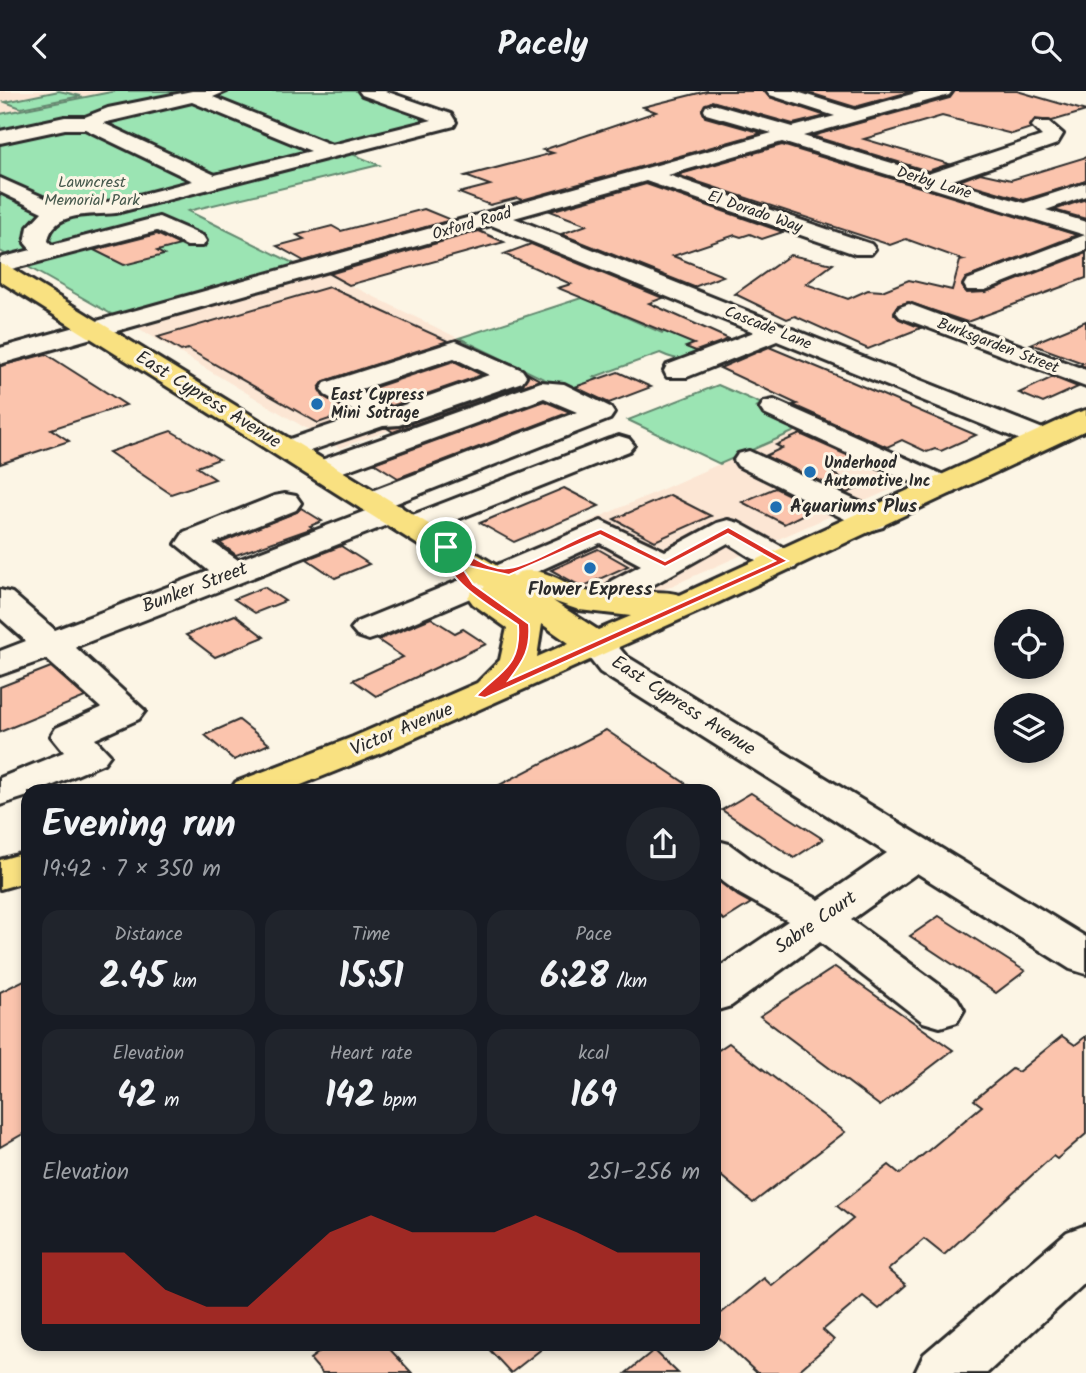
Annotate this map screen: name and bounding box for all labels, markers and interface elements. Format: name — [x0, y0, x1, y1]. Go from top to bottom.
text: Pacely — [498, 20, 588, 71]
icon: back — [21, 27, 59, 65]
icon: search — [1027, 27, 1065, 65]
street label: Derby Lane — [893, 160, 975, 206]
park label: Lawncrest Memorial Park — [44, 170, 140, 213]
street label: El Dorado Way — [704, 184, 806, 240]
street label: Oxford Road — [429, 200, 516, 247]
street label: Cascade Lane — [721, 299, 815, 357]
street label: Burksgarden Street — [933, 311, 1063, 381]
street label: East Cypress Avenue — [129, 343, 287, 457]
place label: East Cypress Mini Sotrage — [331, 383, 425, 426]
marker: East Cypress Mini Sotrage — [309, 396, 325, 412]
place label: Underhood Automotive Inc — [824, 451, 931, 494]
marker: Underhood Automotive Inc — [802, 464, 818, 480]
place label: Aquariums Plus — [790, 492, 917, 522]
marker: Aquariums Plus — [768, 499, 784, 515]
pin — [416, 517, 476, 577]
icon: arrive — [427, 528, 465, 566]
street label: Bunker Street — [138, 554, 253, 622]
marker: Flower Express — [582, 560, 598, 576]
place label: Flower Express — [528, 575, 652, 605]
map controls — [994, 609, 1064, 763]
button: locate — [994, 609, 1064, 679]
street label: East Cypress Avenue — [605, 648, 762, 764]
button: layers — [994, 693, 1064, 763]
street label: Victor Avenue — [346, 695, 458, 765]
text: Evening run — [42, 796, 236, 856]
button: share — [626, 807, 700, 881]
text: 19:42 · 7 × 350 m — [42, 852, 221, 888]
street label: Sabre Court — [769, 883, 864, 962]
text: Distance — [114, 920, 182, 950]
text: Time — [352, 920, 390, 950]
text: Pace — [576, 920, 612, 950]
text: 2.45 — [100, 950, 165, 1006]
text: 15:51 — [338, 950, 404, 1006]
text: 6:28 — [540, 950, 609, 1006]
text: km — [165, 967, 197, 997]
text: /km — [609, 967, 647, 997]
text: Elevation — [112, 1039, 184, 1069]
text: Heart rate — [330, 1039, 412, 1069]
text: kcal — [578, 1039, 609, 1069]
text: 42 — [117, 1069, 157, 1125]
text: 142 — [325, 1069, 375, 1125]
text: 169 — [570, 1069, 617, 1125]
text: m — [157, 1086, 179, 1116]
text: bpm — [375, 1086, 417, 1116]
text: Elevation — [42, 1155, 129, 1191]
text: 251–256 m — [587, 1155, 700, 1191]

